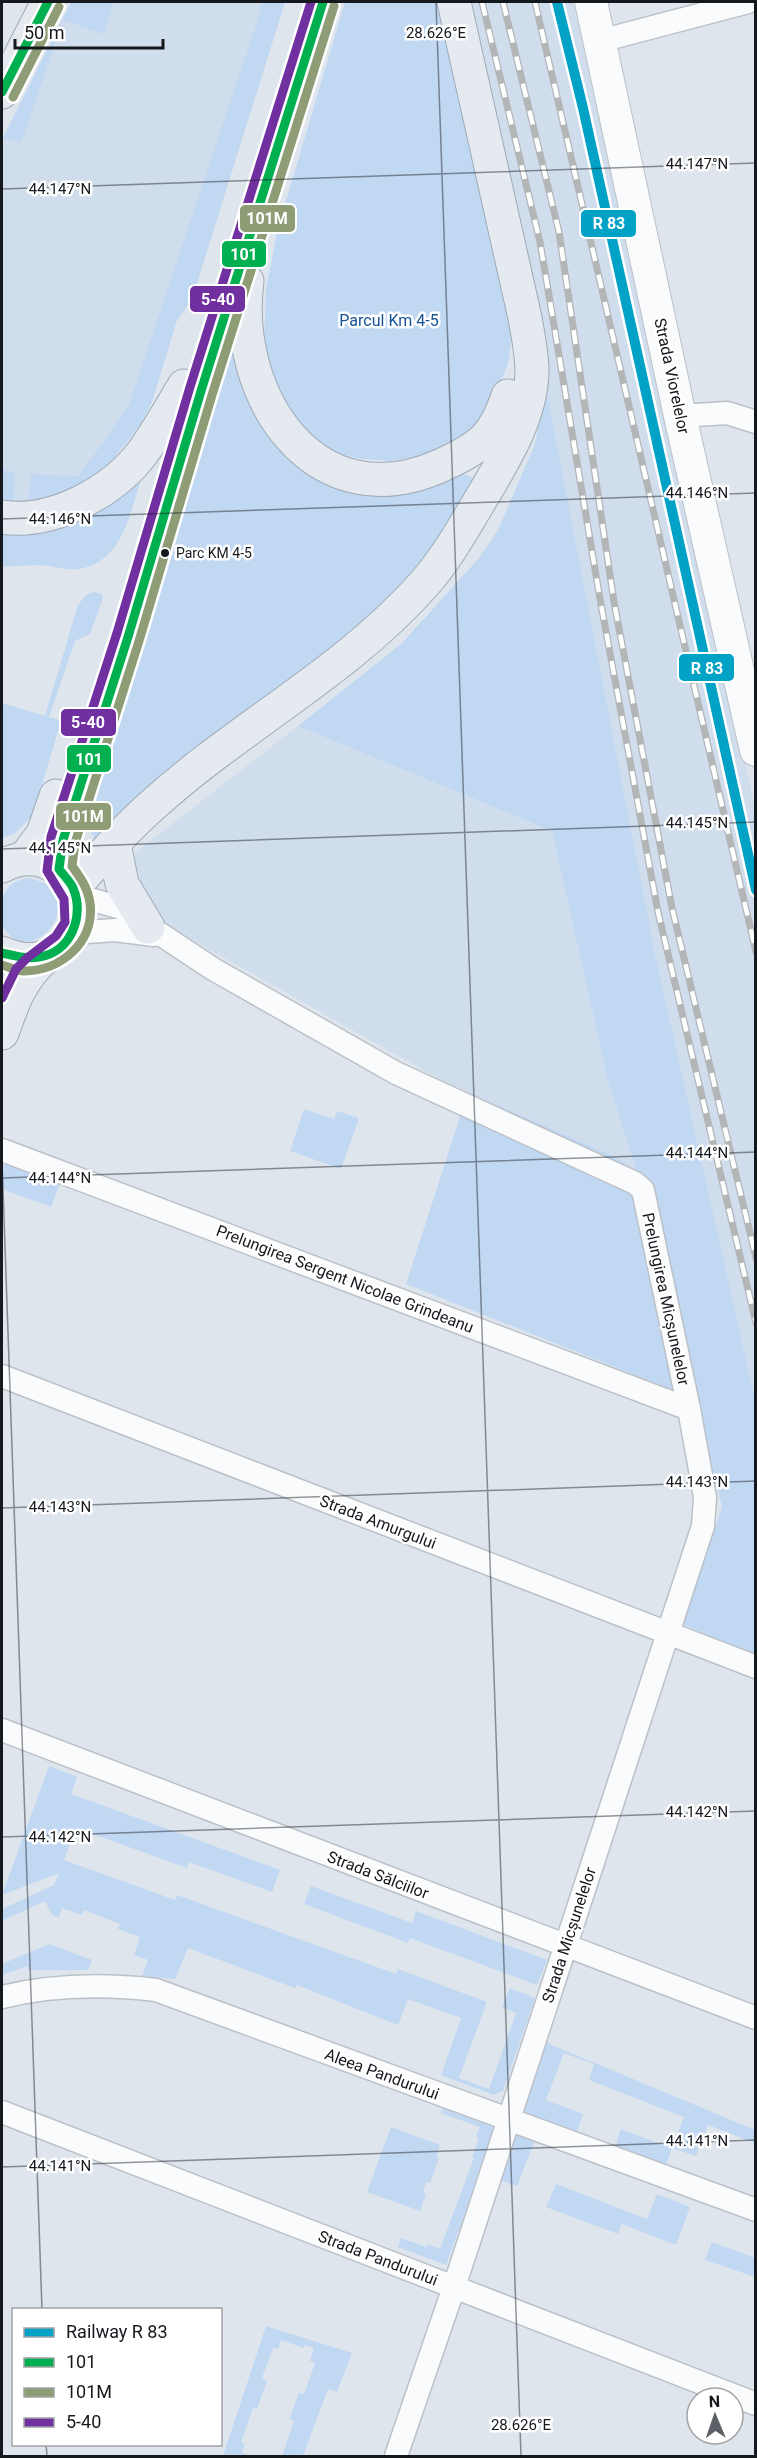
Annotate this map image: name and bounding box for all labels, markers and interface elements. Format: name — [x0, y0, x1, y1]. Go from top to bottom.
scale bar — [15, 12, 164, 50]
text: 50 m — [24, 22, 64, 43]
text: 28.626°E — [406, 24, 467, 42]
text: 44.147°N — [666, 155, 728, 173]
text: 44.147°N — [29, 180, 91, 198]
line badge: 101M — [239, 204, 296, 233]
text: 101M — [246, 209, 288, 228]
line badge: R 83 — [580, 209, 637, 238]
text: R 83 — [593, 214, 625, 233]
line badge: 101 — [221, 240, 267, 268]
text: 101 — [230, 245, 258, 264]
line badge: 5-40 — [189, 285, 246, 313]
text: 5-40 — [201, 290, 235, 309]
park label: Parcul Km 4-5 — [339, 311, 439, 330]
street label: Strada Viorelelor — [650, 316, 694, 436]
text: 44.146°N — [666, 484, 728, 502]
text: 44.146°N — [29, 510, 91, 528]
place label: Parc KM 4-5 — [176, 545, 252, 561]
marker: Parc KM 4-5 — [159, 547, 171, 559]
line badge: R 83 — [678, 653, 735, 682]
text: R 83 — [691, 659, 723, 678]
line badge: 5-40 — [60, 708, 117, 737]
text: 5-40 — [71, 713, 105, 732]
line badge: 101 — [66, 744, 112, 773]
text: 101 — [75, 750, 103, 769]
line badge: 101M — [55, 802, 112, 831]
text: 101M — [62, 807, 104, 826]
text: 44.145°N — [666, 814, 728, 832]
text: 44.145°N — [29, 839, 91, 857]
text: 44.144°N — [666, 1144, 728, 1162]
text: 44.144°N — [29, 1169, 91, 1187]
street label: Prelungirea Micșunelelor — [637, 1211, 694, 1388]
street label: Prelungirea Sergent Nicolae Grindeanu — [214, 1221, 476, 1337]
text: 44.143°N — [666, 1473, 728, 1491]
street label: Strada Amurgului — [317, 1491, 439, 1553]
text: 44.143°N — [29, 1498, 91, 1516]
text: 44.142°N — [666, 1803, 728, 1821]
text: 44.142°N — [29, 1828, 91, 1846]
street label: Strada Sălciilor — [325, 1847, 432, 1903]
street label: Strada Micșunelelor — [538, 1864, 601, 2006]
street label: Aleea Pandurului — [322, 2045, 442, 2103]
text: 44.141°N — [666, 2132, 728, 2150]
text: 44.141°N — [29, 2157, 91, 2175]
street label: Strada Pandurului — [316, 2226, 440, 2290]
legend — [12, 2308, 222, 2446]
text: Railway R 83 — [66, 2321, 168, 2342]
text: 101 — [66, 2351, 96, 2372]
text: 101M — [66, 2381, 112, 2402]
north arrow — [685, 2386, 745, 2446]
text: N — [709, 2392, 720, 2411]
text: 5-40 — [66, 2411, 101, 2432]
text: 28.626°E — [491, 2416, 552, 2434]

